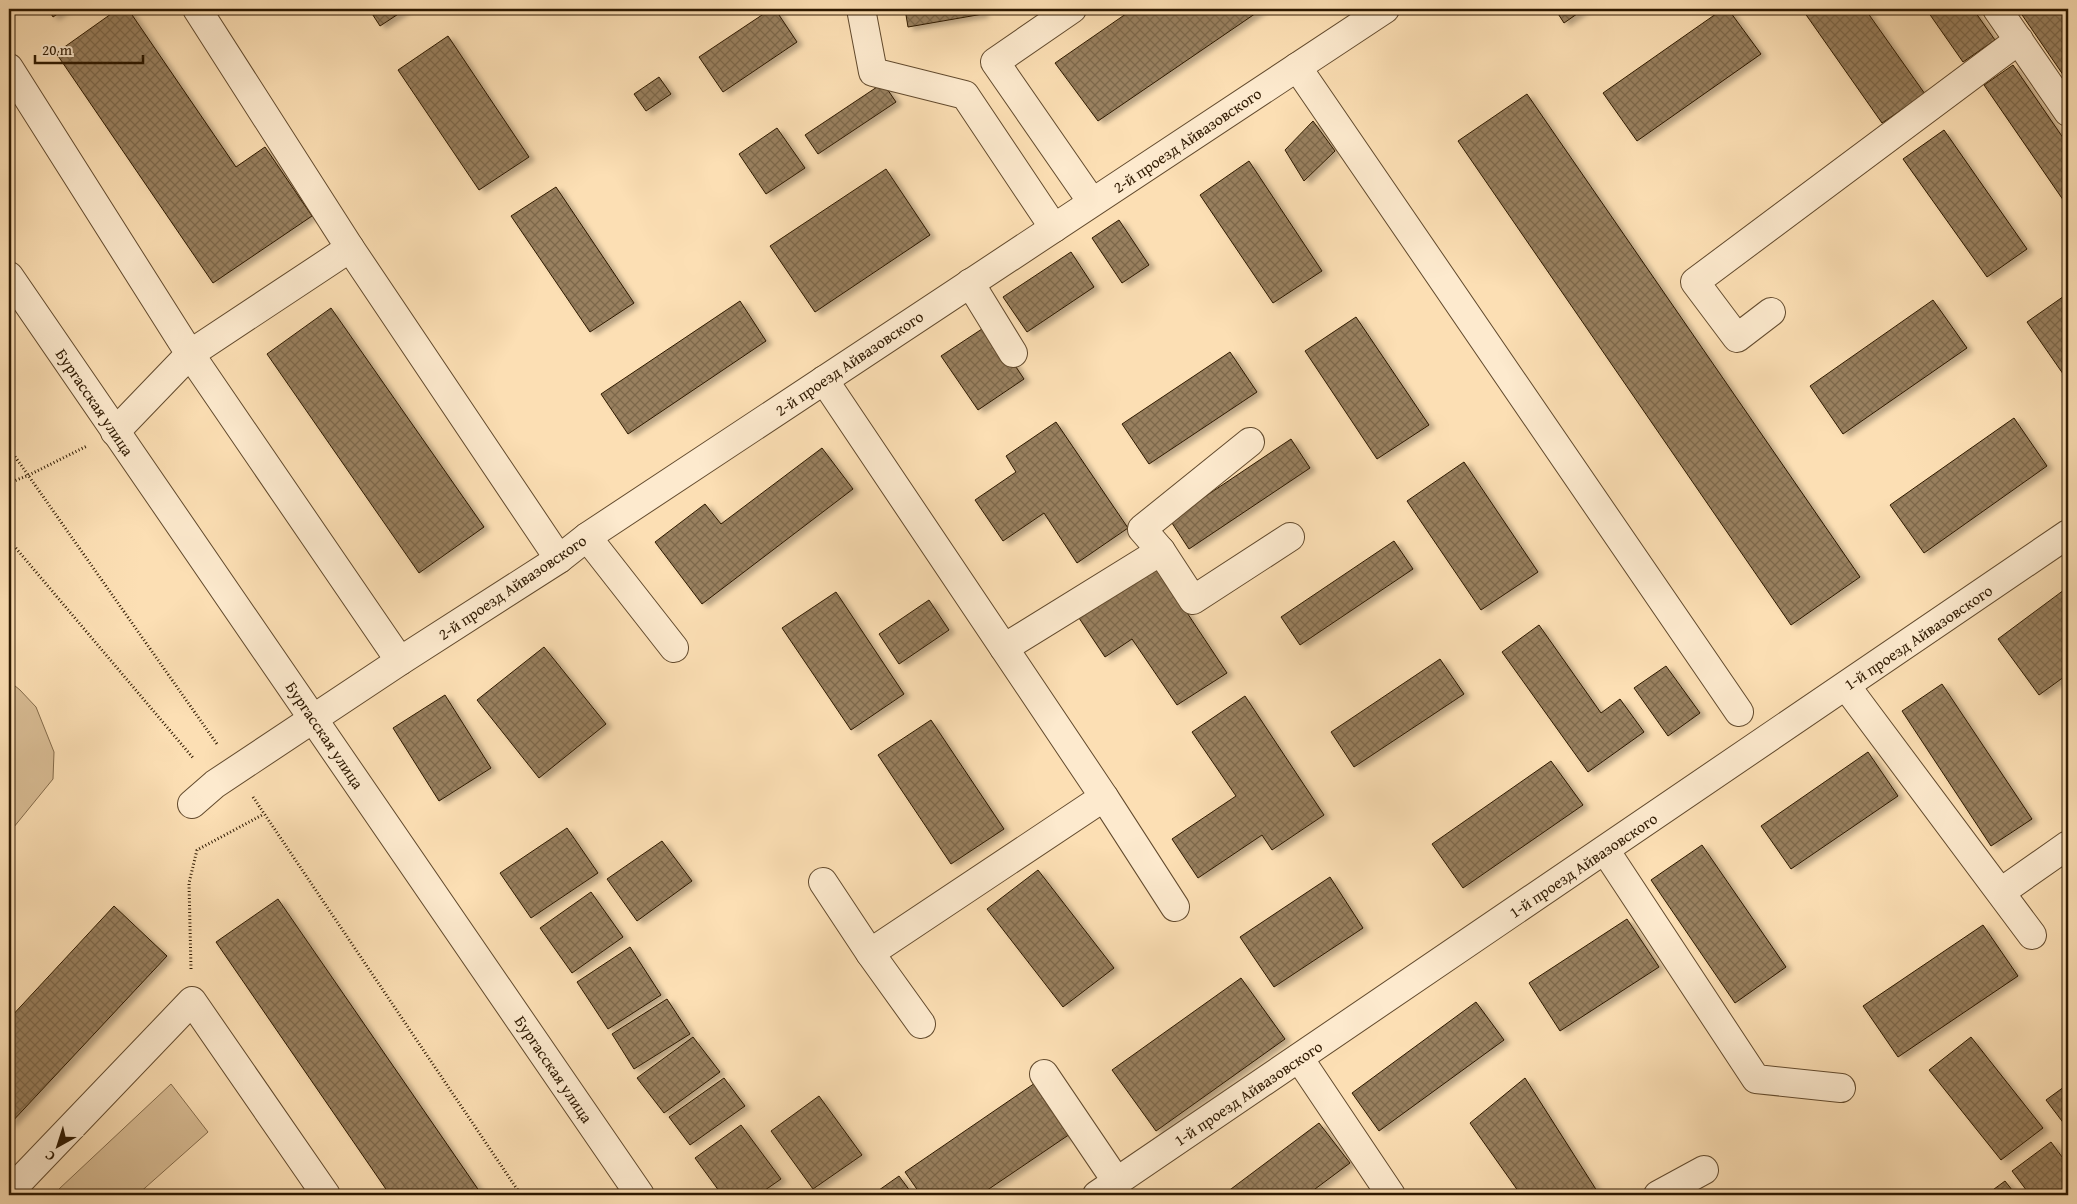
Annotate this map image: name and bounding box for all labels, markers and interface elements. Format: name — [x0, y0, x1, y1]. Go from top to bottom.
scale bar — [35, 32, 142, 64]
text: 20 m — [42, 39, 73, 60]
street label: 2-й проезд Айвазовского — [1108, 81, 1266, 199]
street label: 2-й проезд Айвазовского — [770, 304, 928, 422]
street label: Бургасская улица — [50, 343, 140, 461]
street label: 2-й проезд Айвазовского — [433, 528, 591, 646]
street label: 1-й проезд Айвазовского — [1839, 578, 1997, 696]
street label: Бургасская улица — [280, 676, 370, 794]
street label: 1-й проезд Айвазовского — [1504, 806, 1662, 924]
street label: Бургасская улица — [509, 1010, 599, 1128]
street label: 1-й проезд Айвазовского — [1169, 1034, 1327, 1152]
north arrow — [32, 1122, 82, 1172]
text: С — [40, 1146, 59, 1166]

